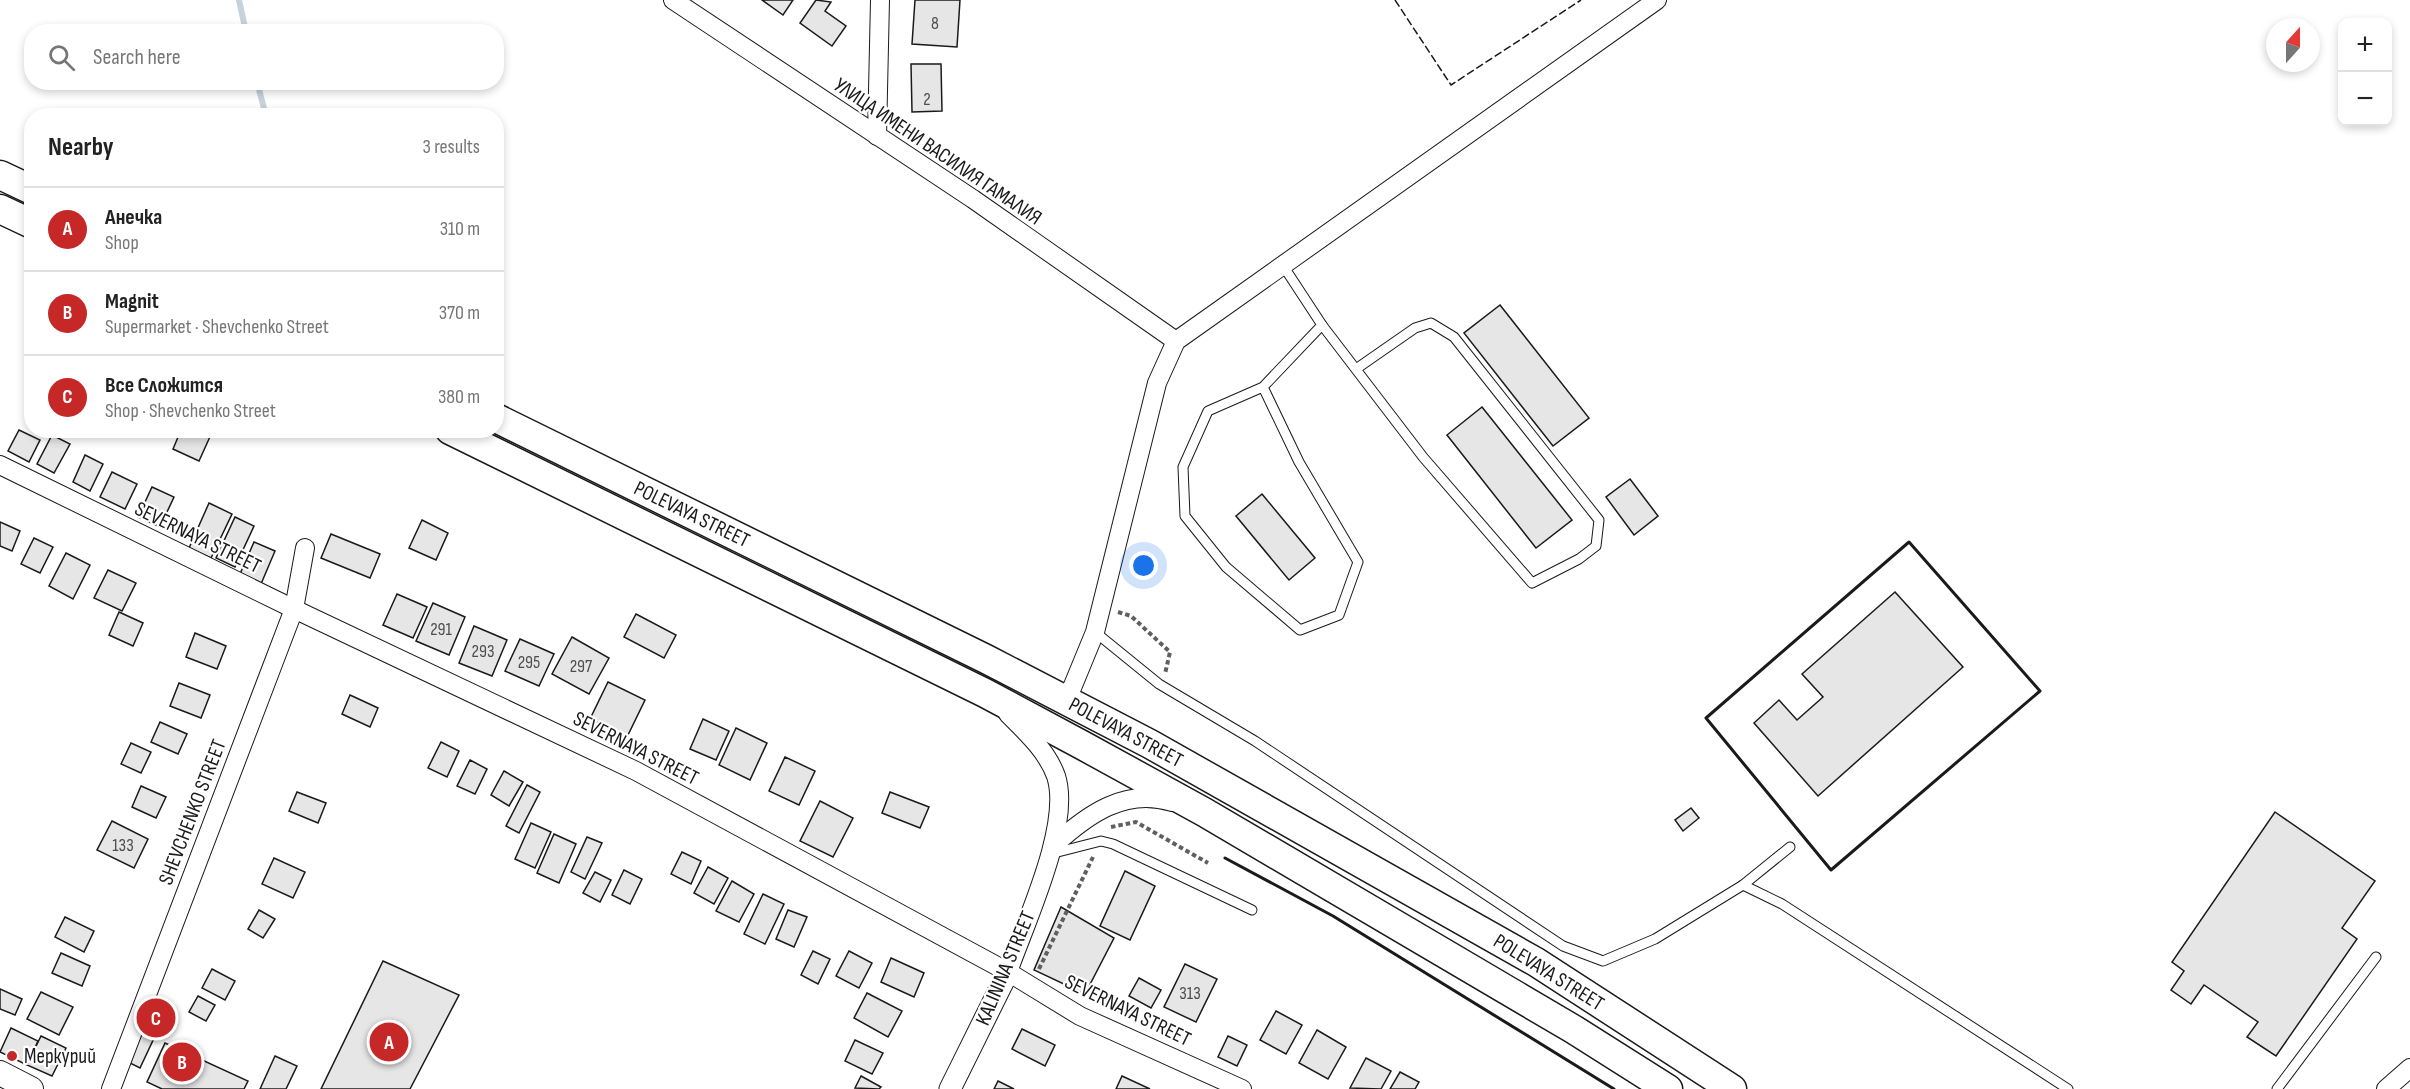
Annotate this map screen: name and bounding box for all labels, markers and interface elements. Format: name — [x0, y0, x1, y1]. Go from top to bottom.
house number: 8 — [931, 13, 939, 34]
north arrow — [2266, 18, 2320, 72]
map controls — [2338, 18, 2392, 126]
button: + — [2338, 18, 2392, 72]
search box — [24, 24, 504, 90]
icon: search — [45, 41, 78, 74]
text: Search here — [93, 44, 180, 71]
street label: УЛИЦА ИМЕНИ ВАСИЛИЯ ГАМАЛИЯ — [829, 72, 1046, 230]
button: − — [2338, 72, 2392, 126]
house number: 2 — [923, 89, 931, 110]
text: Nearby — [48, 132, 114, 163]
text: 3 results — [423, 135, 480, 159]
text: Анечка — [105, 204, 162, 231]
text: A — [63, 217, 72, 241]
text: 310 m — [440, 217, 480, 241]
text: Shop — [105, 231, 139, 255]
text: Magnit — [105, 288, 159, 315]
text: B — [63, 301, 72, 325]
text: 370 m — [439, 301, 480, 325]
text: Supermarket · Shevchenko Street — [105, 315, 329, 339]
text: Все Сложится — [105, 372, 223, 399]
text: C — [62, 385, 73, 409]
text: 380 m — [438, 385, 480, 409]
text: Shop · Shevchenko Street — [105, 399, 276, 423]
street label: POLEVAYA STREET — [630, 476, 754, 553]
street label: SEVERNAYA STREET — [131, 496, 265, 579]
your location — [1129, 551, 1158, 580]
house number: 291 — [430, 619, 453, 640]
house number: 293 — [472, 641, 494, 662]
house number: 295 — [518, 652, 540, 673]
house number: 297 — [570, 656, 593, 677]
street label: POLEVAYA STREET — [1064, 692, 1188, 773]
street label: SEVERNAYA STREET — [569, 706, 703, 791]
street label: SHEVCHENKO STREET — [153, 736, 232, 888]
house number: 133 — [112, 835, 134, 856]
street label: KALININA STREET — [970, 907, 1041, 1029]
street label: POLEVAYA STREET — [1489, 929, 1609, 1017]
street label: SEVERNAYA STREET — [1061, 969, 1195, 1052]
house number: 313 — [1179, 983, 1201, 1004]
pin: C — [136, 996, 176, 1040]
pin: A — [370, 1020, 408, 1064]
pin: B — [162, 1040, 201, 1084]
place label: Меркурий — [24, 1044, 96, 1069]
marker: Меркурий — [5, 1049, 19, 1063]

